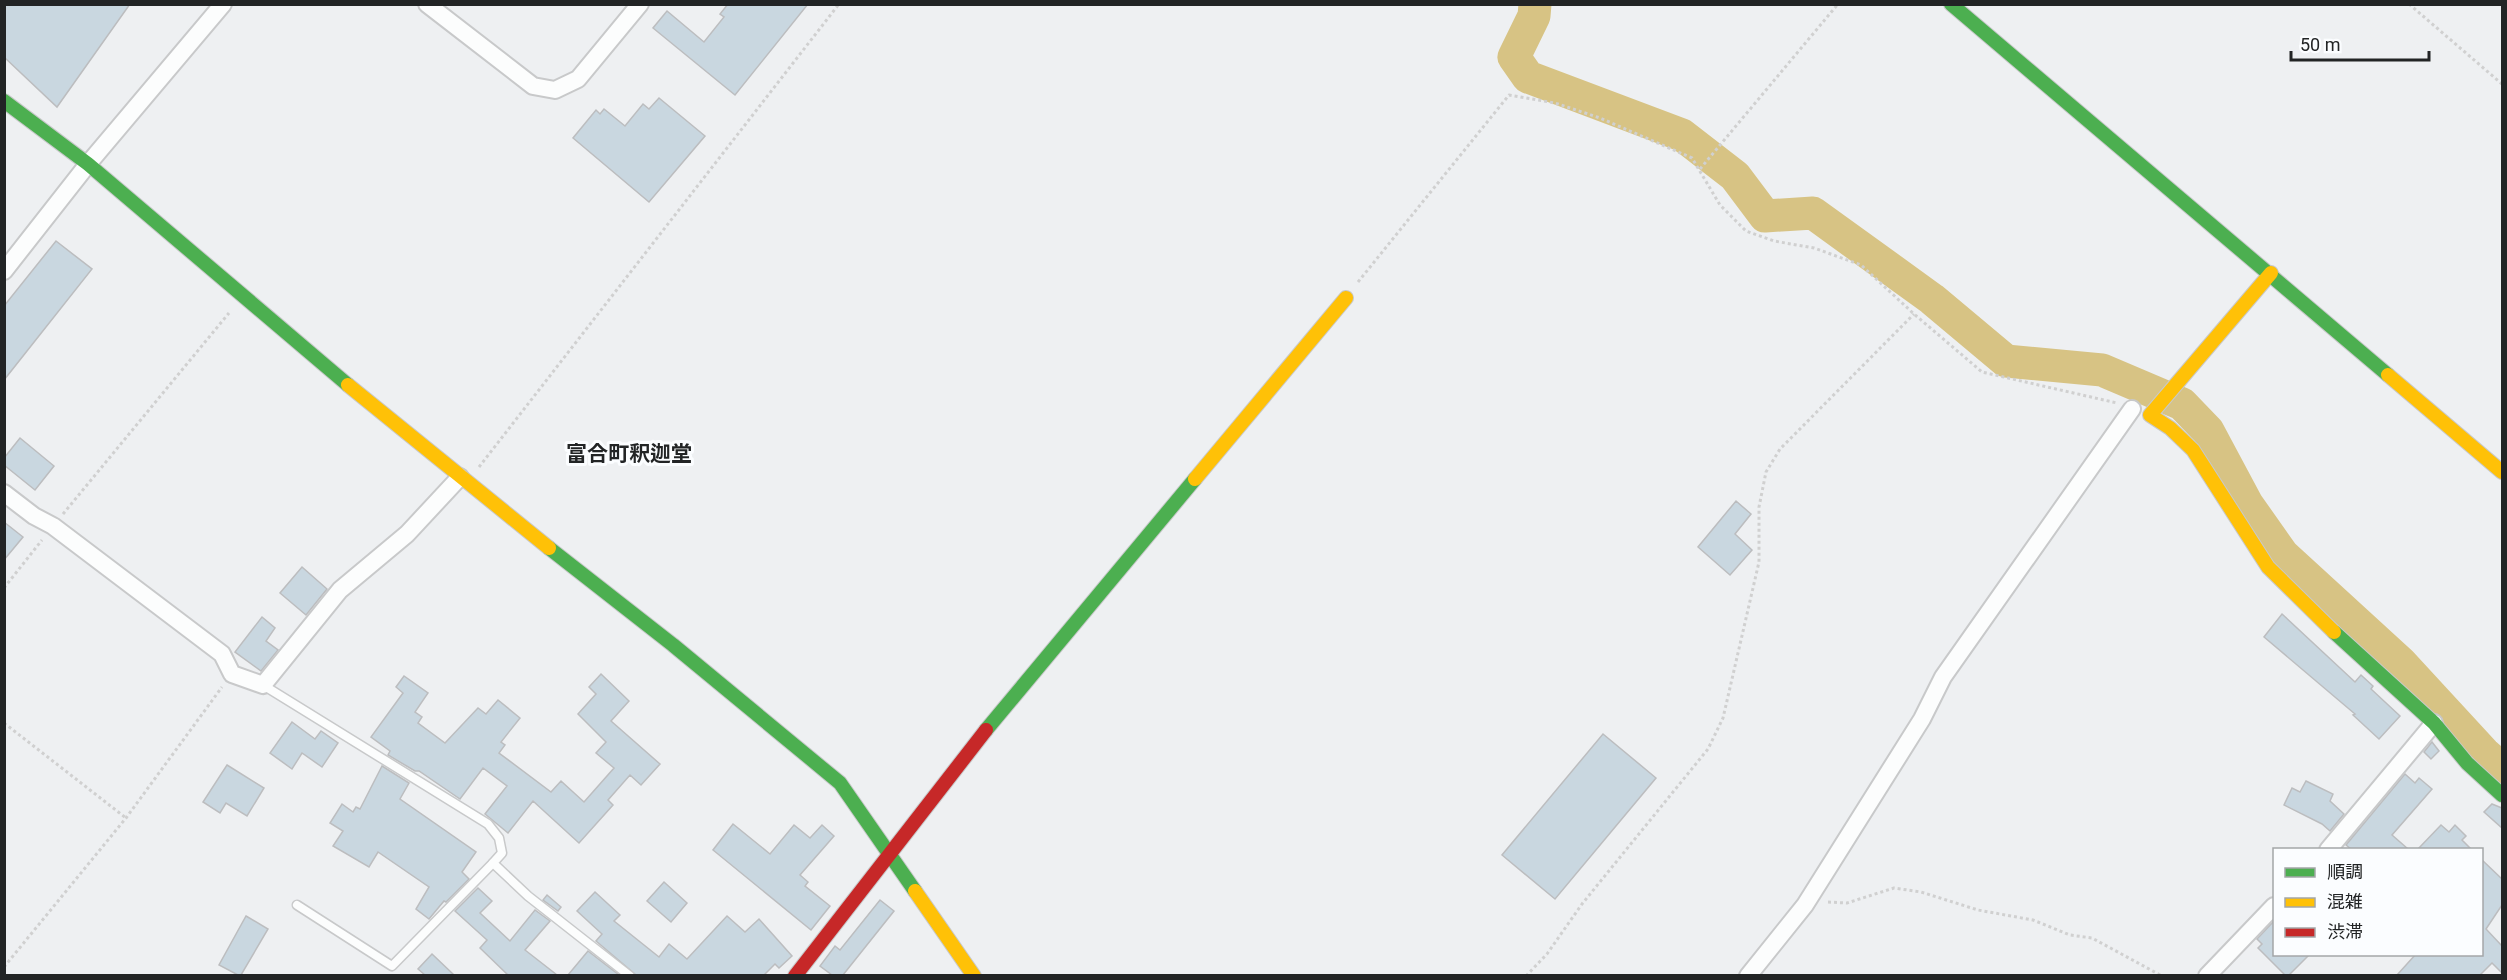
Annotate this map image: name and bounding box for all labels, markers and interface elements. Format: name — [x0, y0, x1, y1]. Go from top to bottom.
scale bar — [2291, 24, 2429, 62]
text: 50 m — [2300, 34, 2340, 55]
district label: 富合町釈迦堂 — [566, 442, 692, 466]
legend — [2273, 848, 2483, 956]
text: 順調 — [2327, 861, 2363, 882]
text: 混雑 — [2327, 891, 2363, 912]
text: 渋滞 — [2327, 921, 2363, 942]

